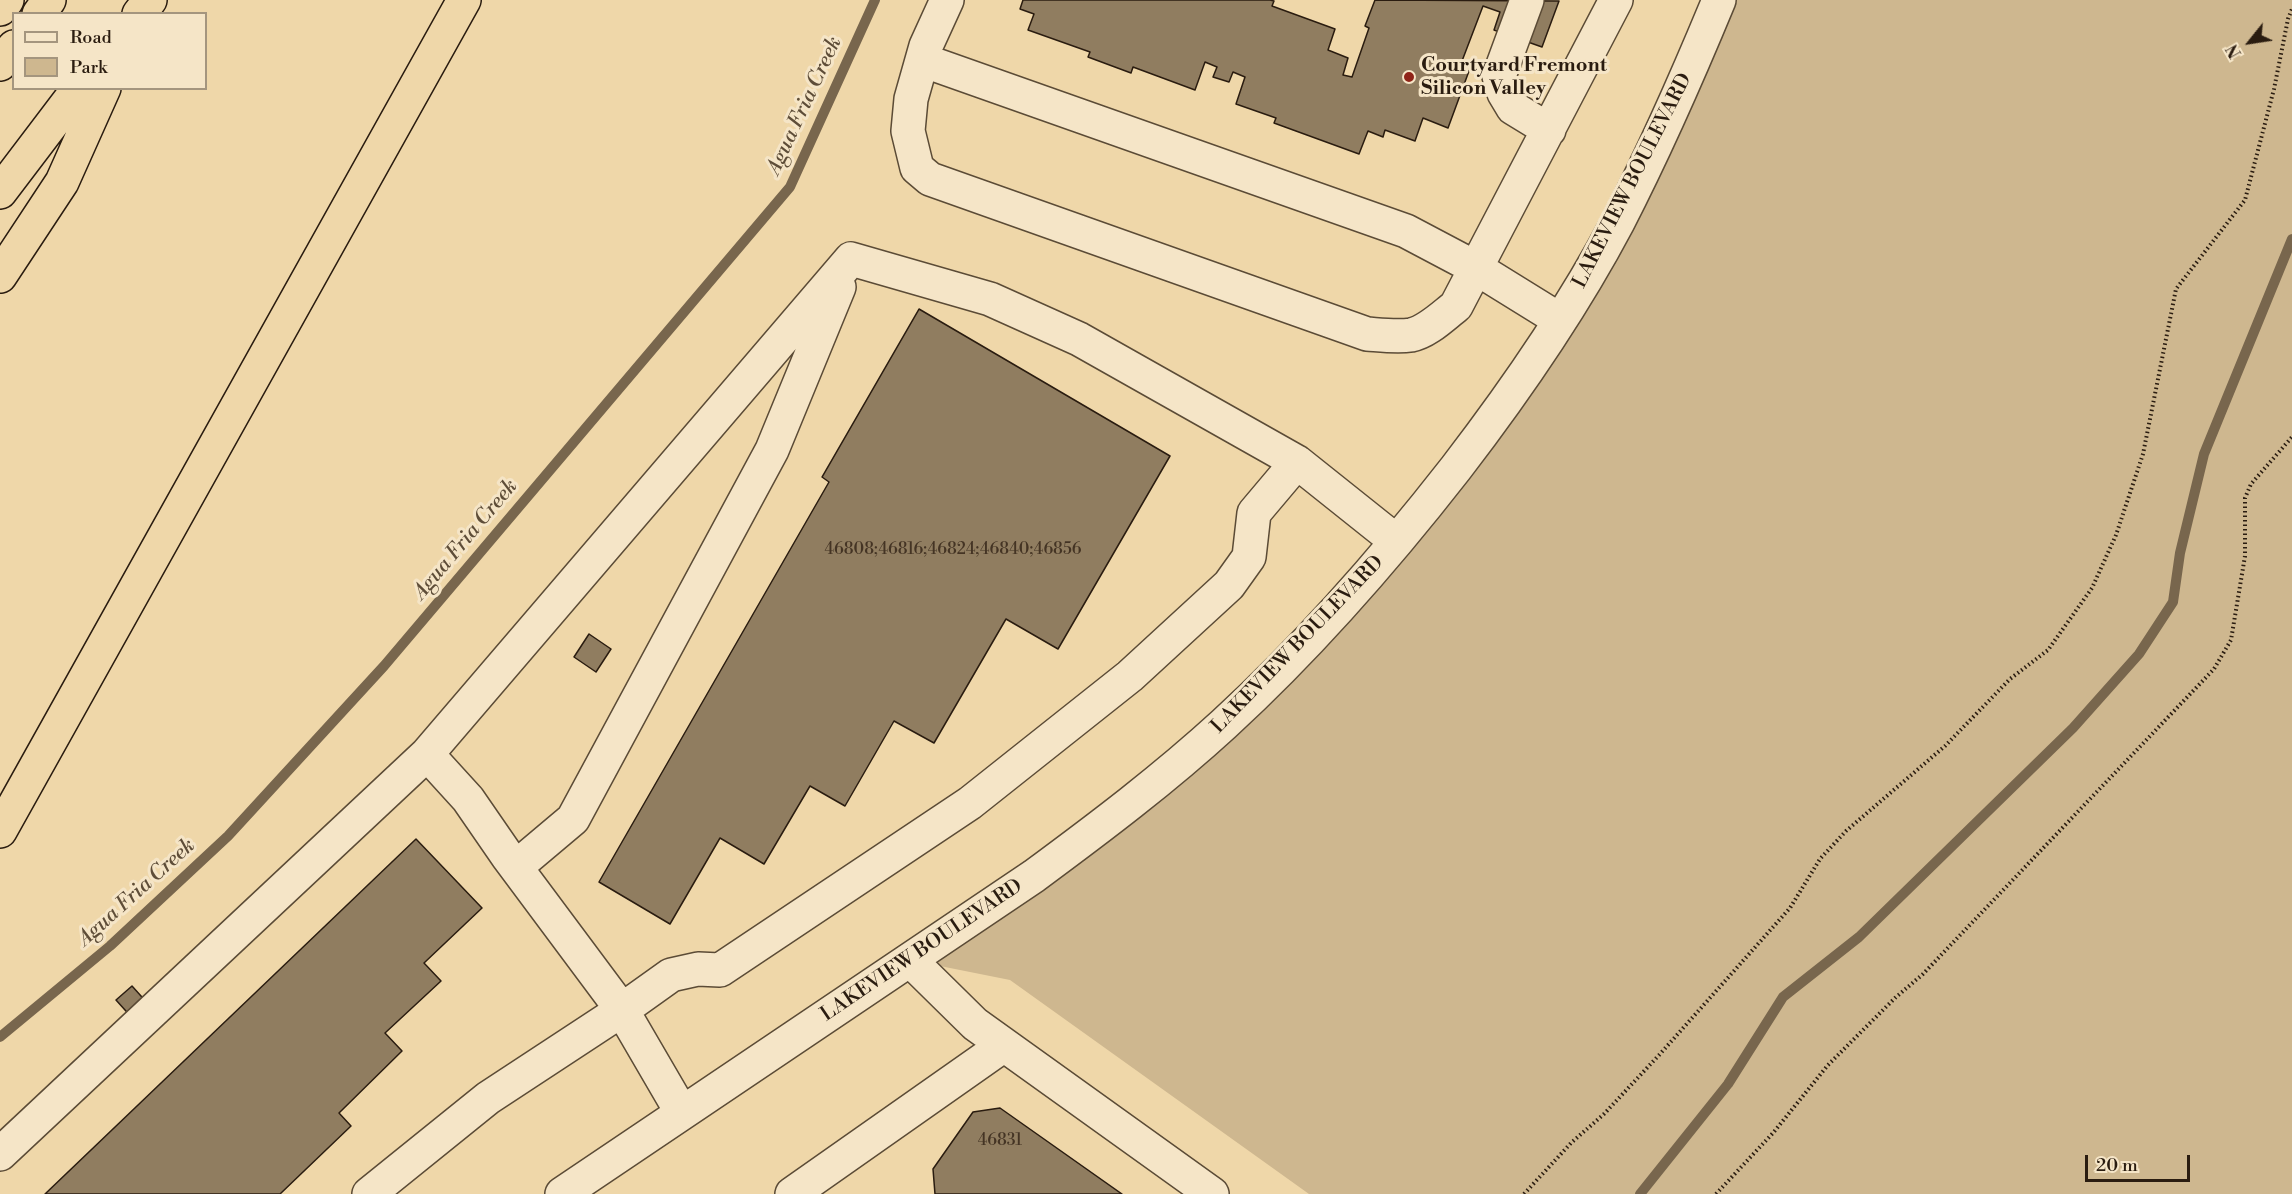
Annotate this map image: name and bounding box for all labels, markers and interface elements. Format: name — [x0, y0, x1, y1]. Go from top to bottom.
legend — [12, 12, 207, 90]
north arrow — [2220, 12, 2280, 72]
text: Road — [70, 26, 112, 49]
water label: Agua Fria Creek — [762, 33, 848, 179]
text: N — [2223, 41, 2246, 61]
place label: Courtyard Fremont Silicon Valley — [1421, 54, 1607, 101]
text: Park — [70, 56, 107, 79]
marker: Courtyard Fremont Silicon Valley — [1402, 70, 1416, 84]
street label: LAKEVIEW BOULEVARD — [1568, 70, 1698, 292]
water label: Agua Fria Creek — [408, 475, 524, 605]
house number: 46808;46816;46824;46840;46856 — [825, 540, 1081, 560]
street label: LAKEVIEW BOULEVARD — [1207, 551, 1389, 739]
water label: Agua Fria Creek — [73, 834, 201, 952]
street label: LAKEVIEW BOULEVARD — [817, 875, 1027, 1027]
house number: 46831 — [978, 1131, 1022, 1151]
scale bar — [2088, 1143, 2193, 1181]
text: 20 m — [2096, 1154, 2138, 1177]

